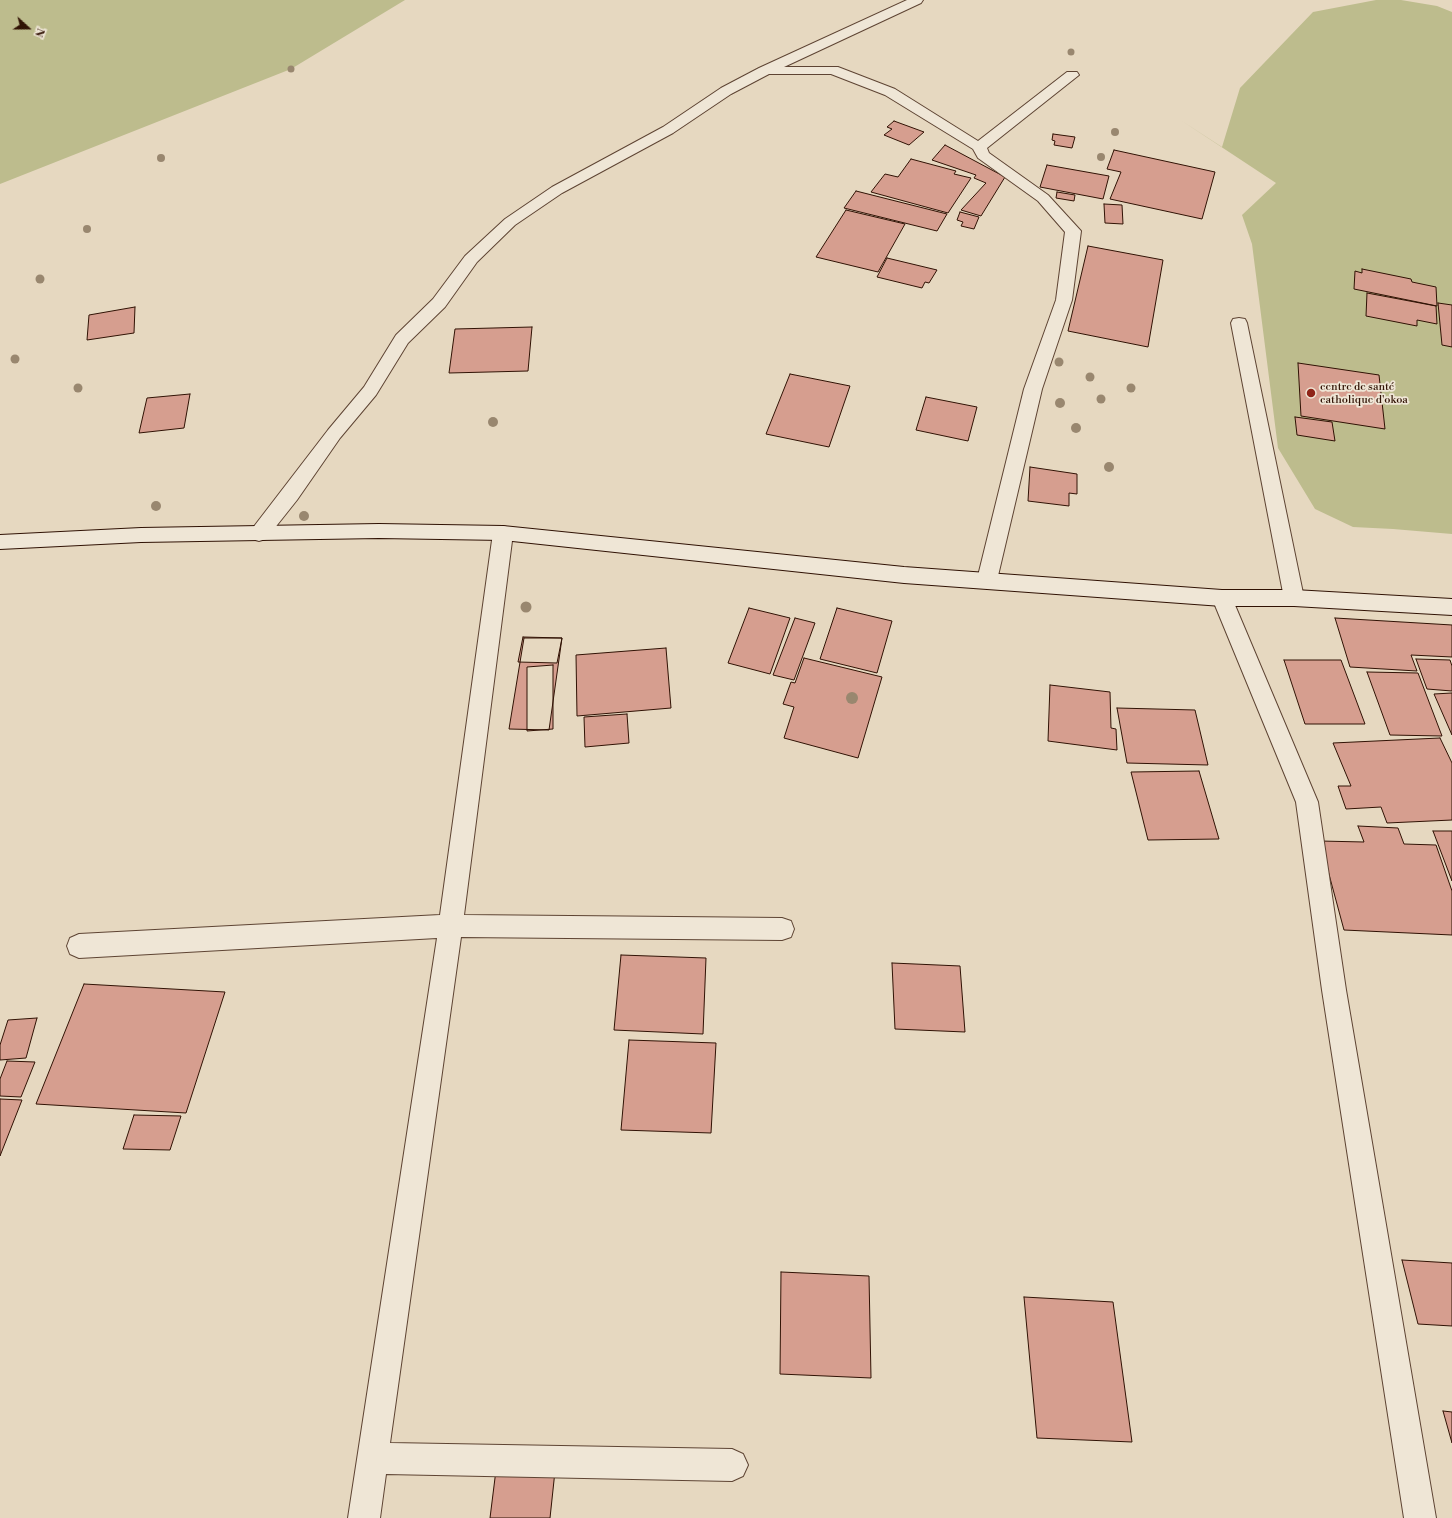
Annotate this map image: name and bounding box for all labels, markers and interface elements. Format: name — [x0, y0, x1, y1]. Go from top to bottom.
north arrow — [8, 8, 48, 48]
text: N — [31, 26, 47, 39]
place label: centre de santé catholique d'okoa — [1320, 380, 1408, 406]
marker: centre de santé catholique d'okoa — [1305, 387, 1317, 399]

